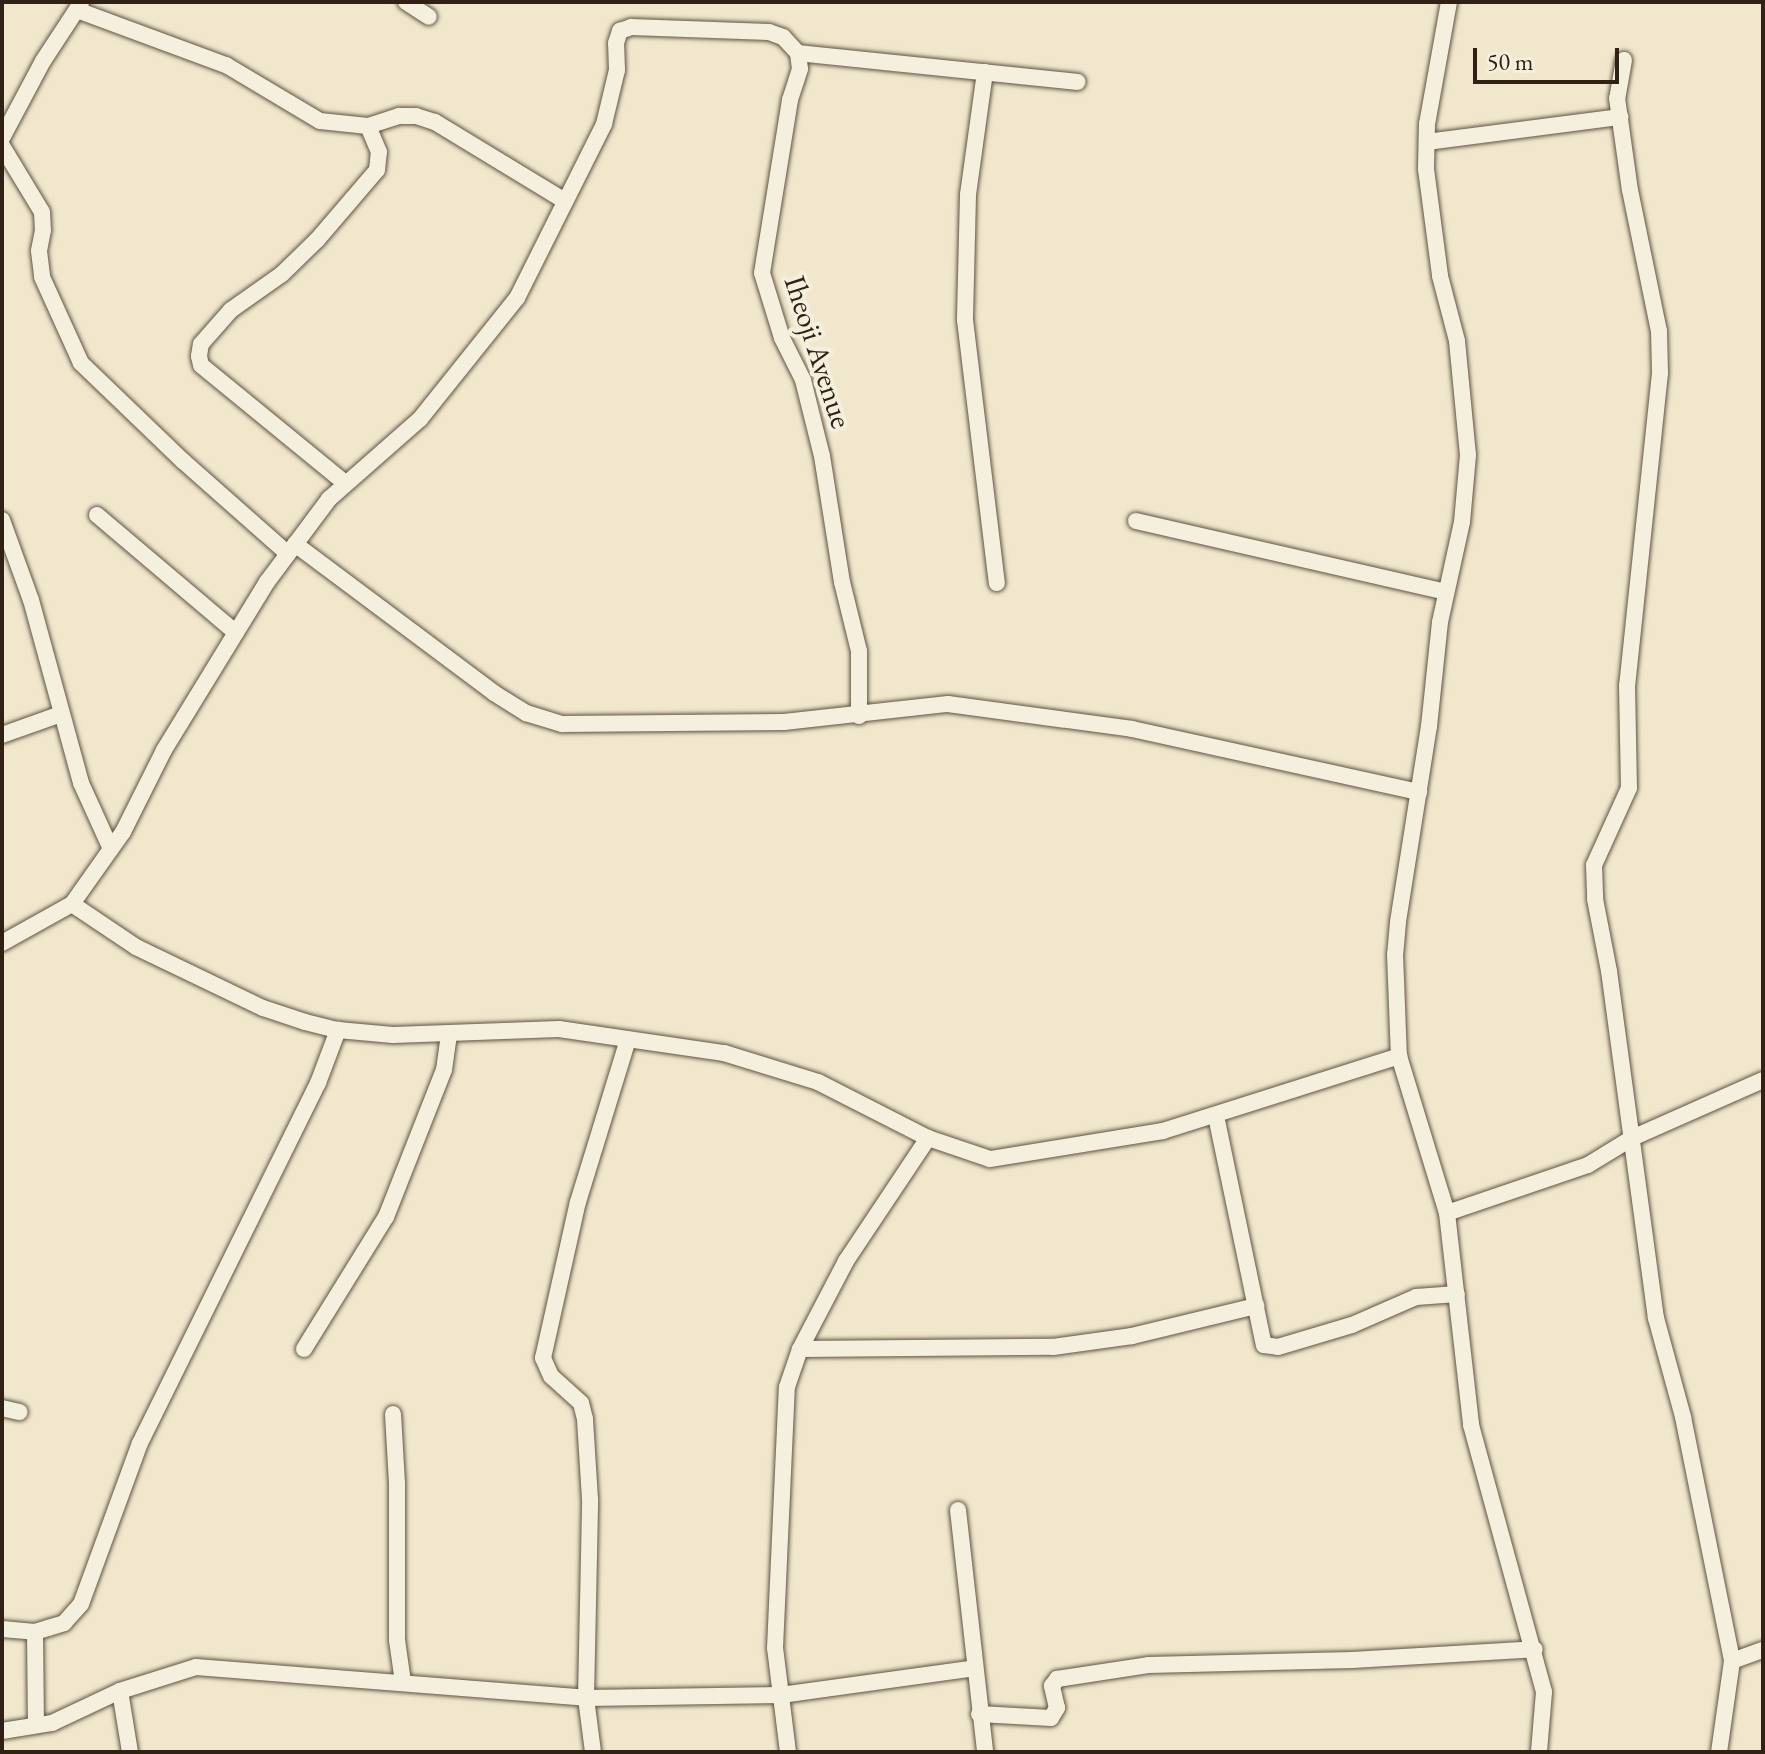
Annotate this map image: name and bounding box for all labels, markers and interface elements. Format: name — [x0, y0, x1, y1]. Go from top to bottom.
scale bar — [1477, 32, 1623, 82]
text: 50 m — [1487, 46, 1534, 77]
street label: Iheoji Avenue — [776, 271, 860, 433]

